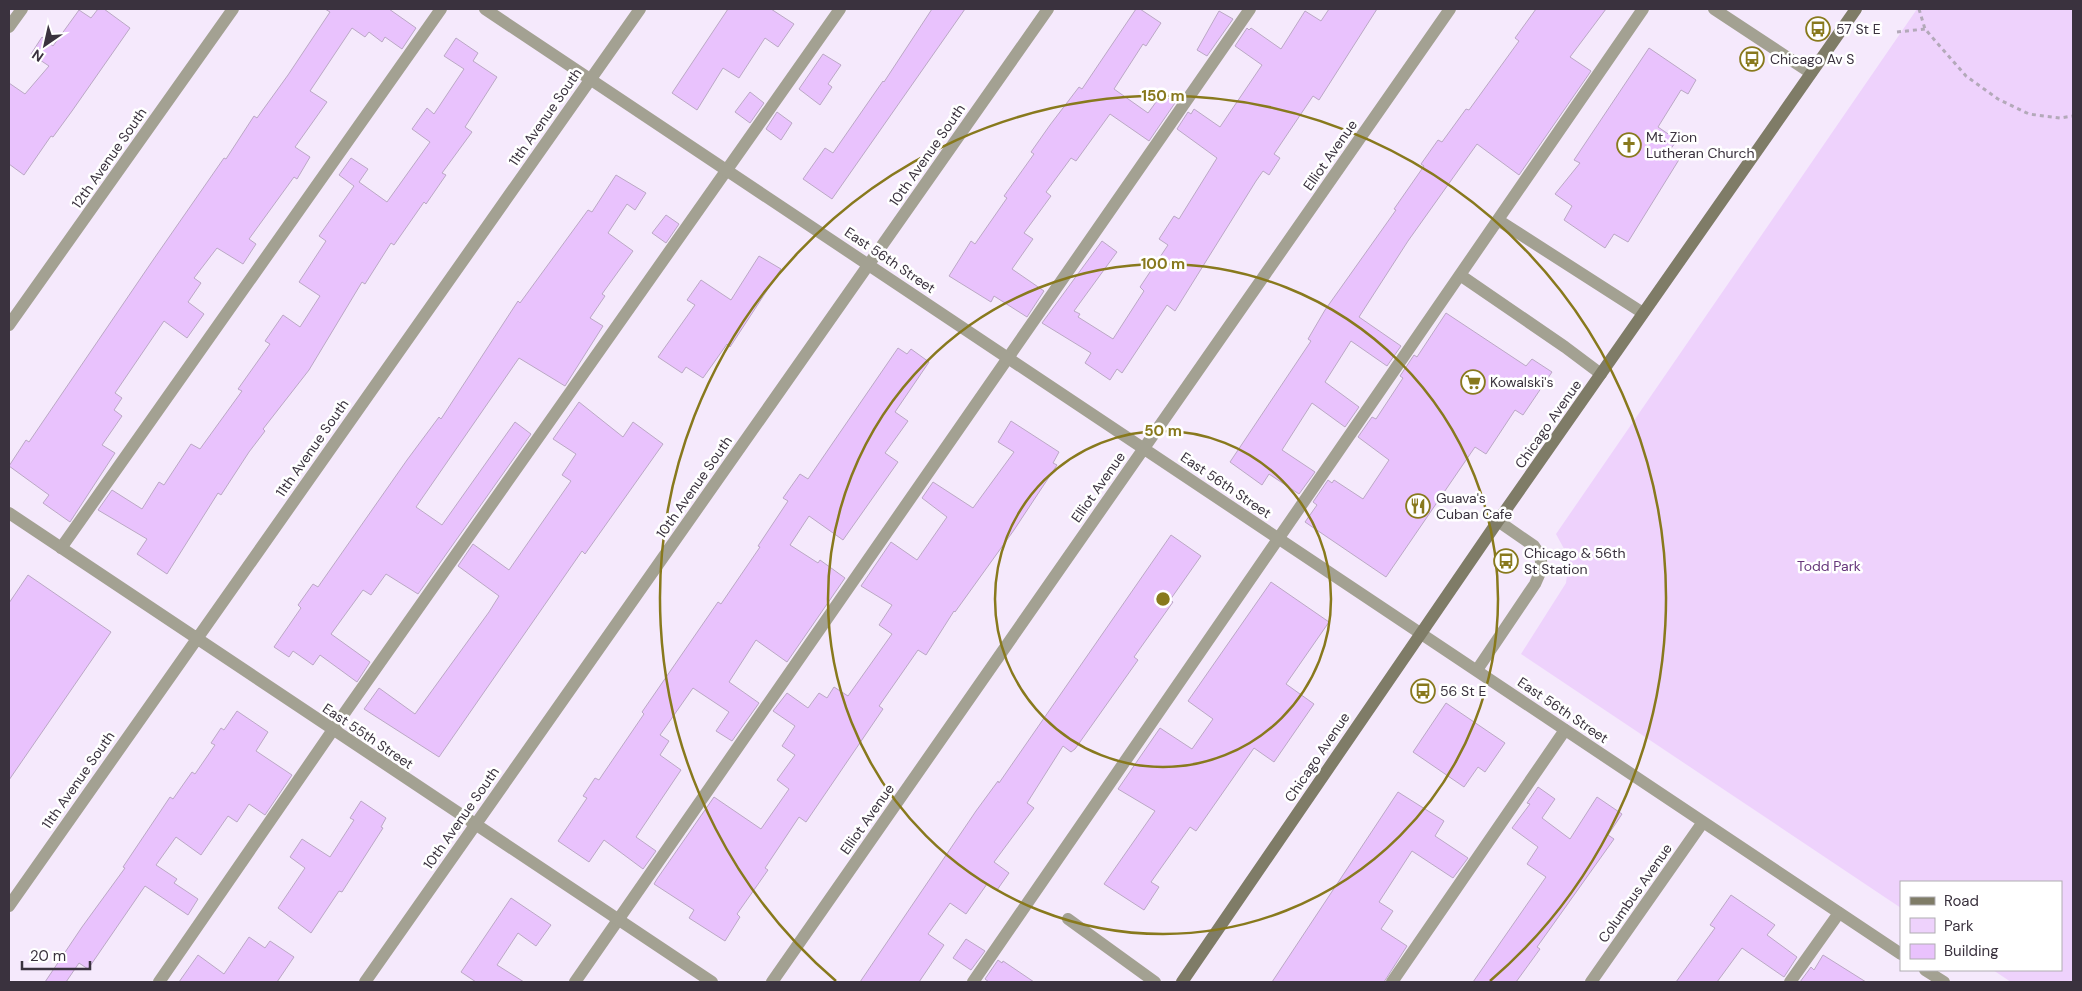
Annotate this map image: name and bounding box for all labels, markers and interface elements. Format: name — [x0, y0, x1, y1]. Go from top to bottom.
bus stop icon: 57 St E — [1805, 16, 1831, 42]
north arrow — [20, 20, 70, 70]
place label: 57 St E — [1836, 20, 1881, 38]
text: N — [28, 45, 47, 66]
bus stop icon: Chicago Av S — [1739, 46, 1765, 72]
place label: Chicago Av S — [1770, 50, 1854, 68]
street label: 11th Avenue South — [505, 65, 585, 169]
text: 150 m — [1142, 86, 1185, 106]
street label: 10th Avenue South — [885, 100, 969, 210]
street label: 12th Avenue South — [68, 104, 150, 212]
street label: Elliot Avenue — [1299, 116, 1361, 194]
place label: Mt. Zion Lutheran Church — [1646, 128, 1755, 162]
church icon: Mt. Zion Lutheran Church — [1616, 132, 1642, 158]
street label: East 56th Street — [841, 223, 939, 297]
text: 100 m — [1141, 254, 1185, 274]
supermarket icon: Kowalski's — [1460, 369, 1486, 395]
place label: Kowalski's — [1490, 373, 1554, 391]
street label: Chicago Avenue — [1511, 376, 1585, 472]
street label: 11th Avenue South — [272, 396, 352, 500]
text: 50 m — [1144, 421, 1182, 441]
street label: 10th Avenue South — [652, 432, 736, 542]
street label: Elliot Avenue — [1067, 448, 1129, 526]
street label: East 56th Street — [1177, 448, 1275, 522]
place label: Guava's Cuban Cafe — [1436, 489, 1512, 523]
restaurant icon: Guava's Cuban Cafe — [1405, 493, 1431, 519]
place label: Chicago & 56th St Station — [1524, 544, 1626, 578]
bus stop icon: Chicago & 56th St Station — [1493, 548, 1519, 574]
park label: Todd Park — [1797, 557, 1861, 575]
centre of rings — [1154, 590, 1172, 608]
street label: East 56th Street — [1514, 673, 1612, 747]
bus stop icon: 56 St E — [1410, 678, 1436, 704]
place label: 56 St E — [1440, 682, 1486, 700]
street label: East 55th Street — [319, 699, 417, 773]
street label: Chicago Avenue — [1280, 709, 1354, 805]
street label: 11th Avenue South — [38, 728, 118, 832]
street label: 10th Avenue South — [419, 763, 503, 873]
street label: Elliot Avenue — [836, 780, 898, 858]
street label: Columbus Avenue — [1594, 840, 1676, 946]
legend — [1900, 881, 2062, 971]
text: Road — [1944, 891, 1979, 911]
text: Park — [1944, 916, 1974, 936]
scale bar — [22, 938, 90, 970]
text: Building — [1944, 941, 1999, 961]
text: 20 m — [30, 946, 66, 966]

